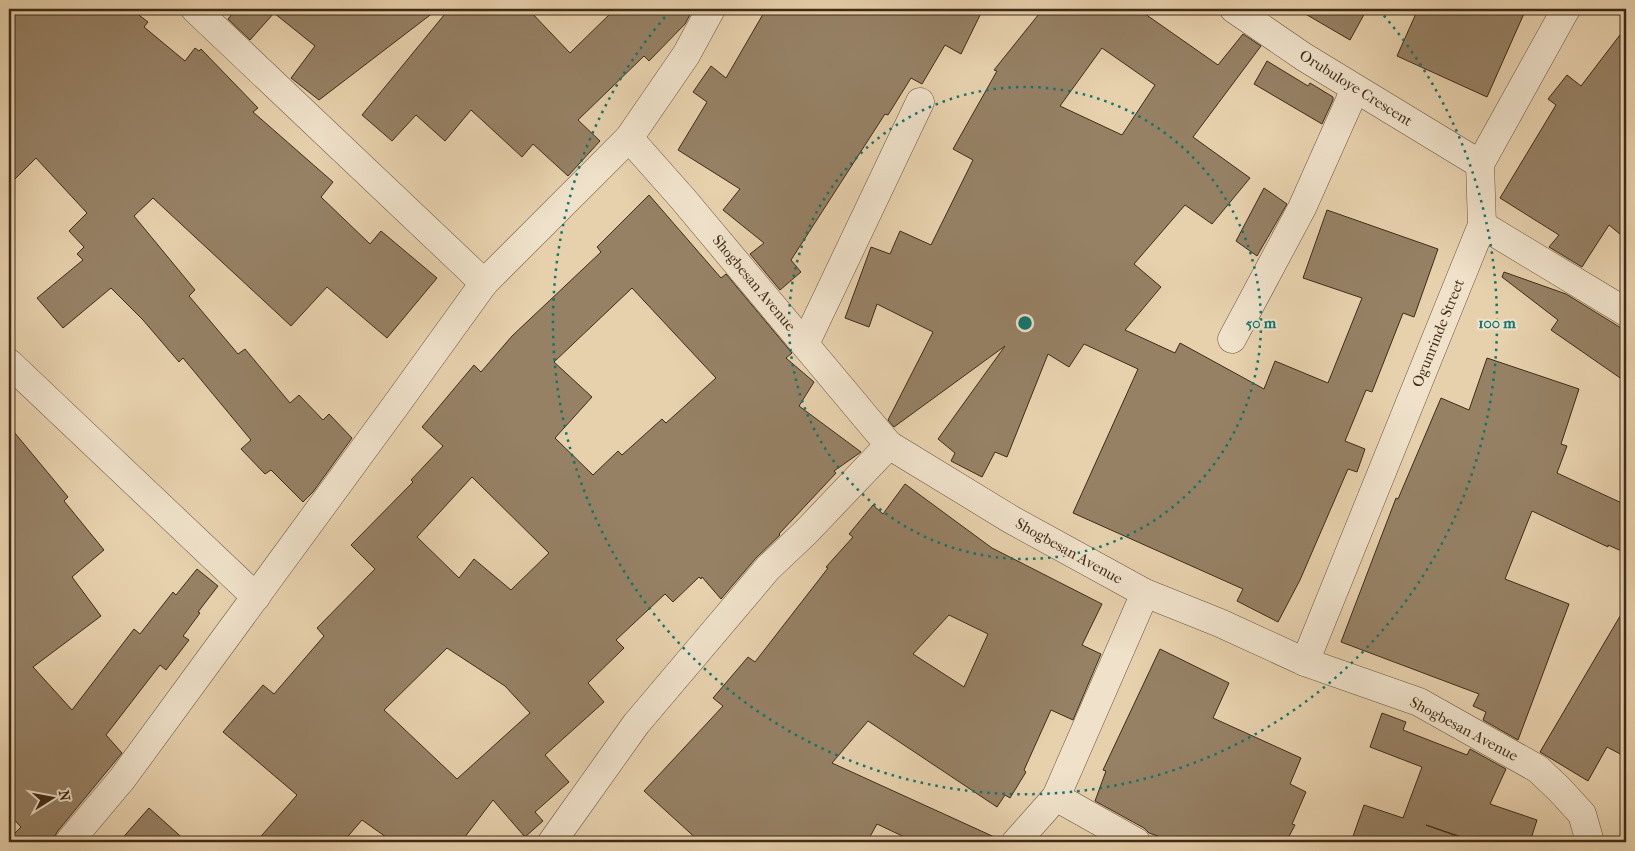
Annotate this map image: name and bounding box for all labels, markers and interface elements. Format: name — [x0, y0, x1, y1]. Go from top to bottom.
street label: Orubuloye Crescent — [1296, 46, 1416, 130]
street label: Shogbesan Avenue — [709, 231, 800, 335]
street label: Ogunrinde Street — [1408, 276, 1468, 390]
centre of rings — [1016, 314, 1034, 332]
text: 50 m — [1246, 314, 1277, 332]
text: 100 m — [1478, 314, 1516, 332]
street label: Shogbesan Avenue — [1012, 514, 1126, 588]
street label: Shogbesan Avenue — [1407, 693, 1522, 765]
north arrow — [28, 774, 78, 824]
text: N — [55, 789, 74, 803]

